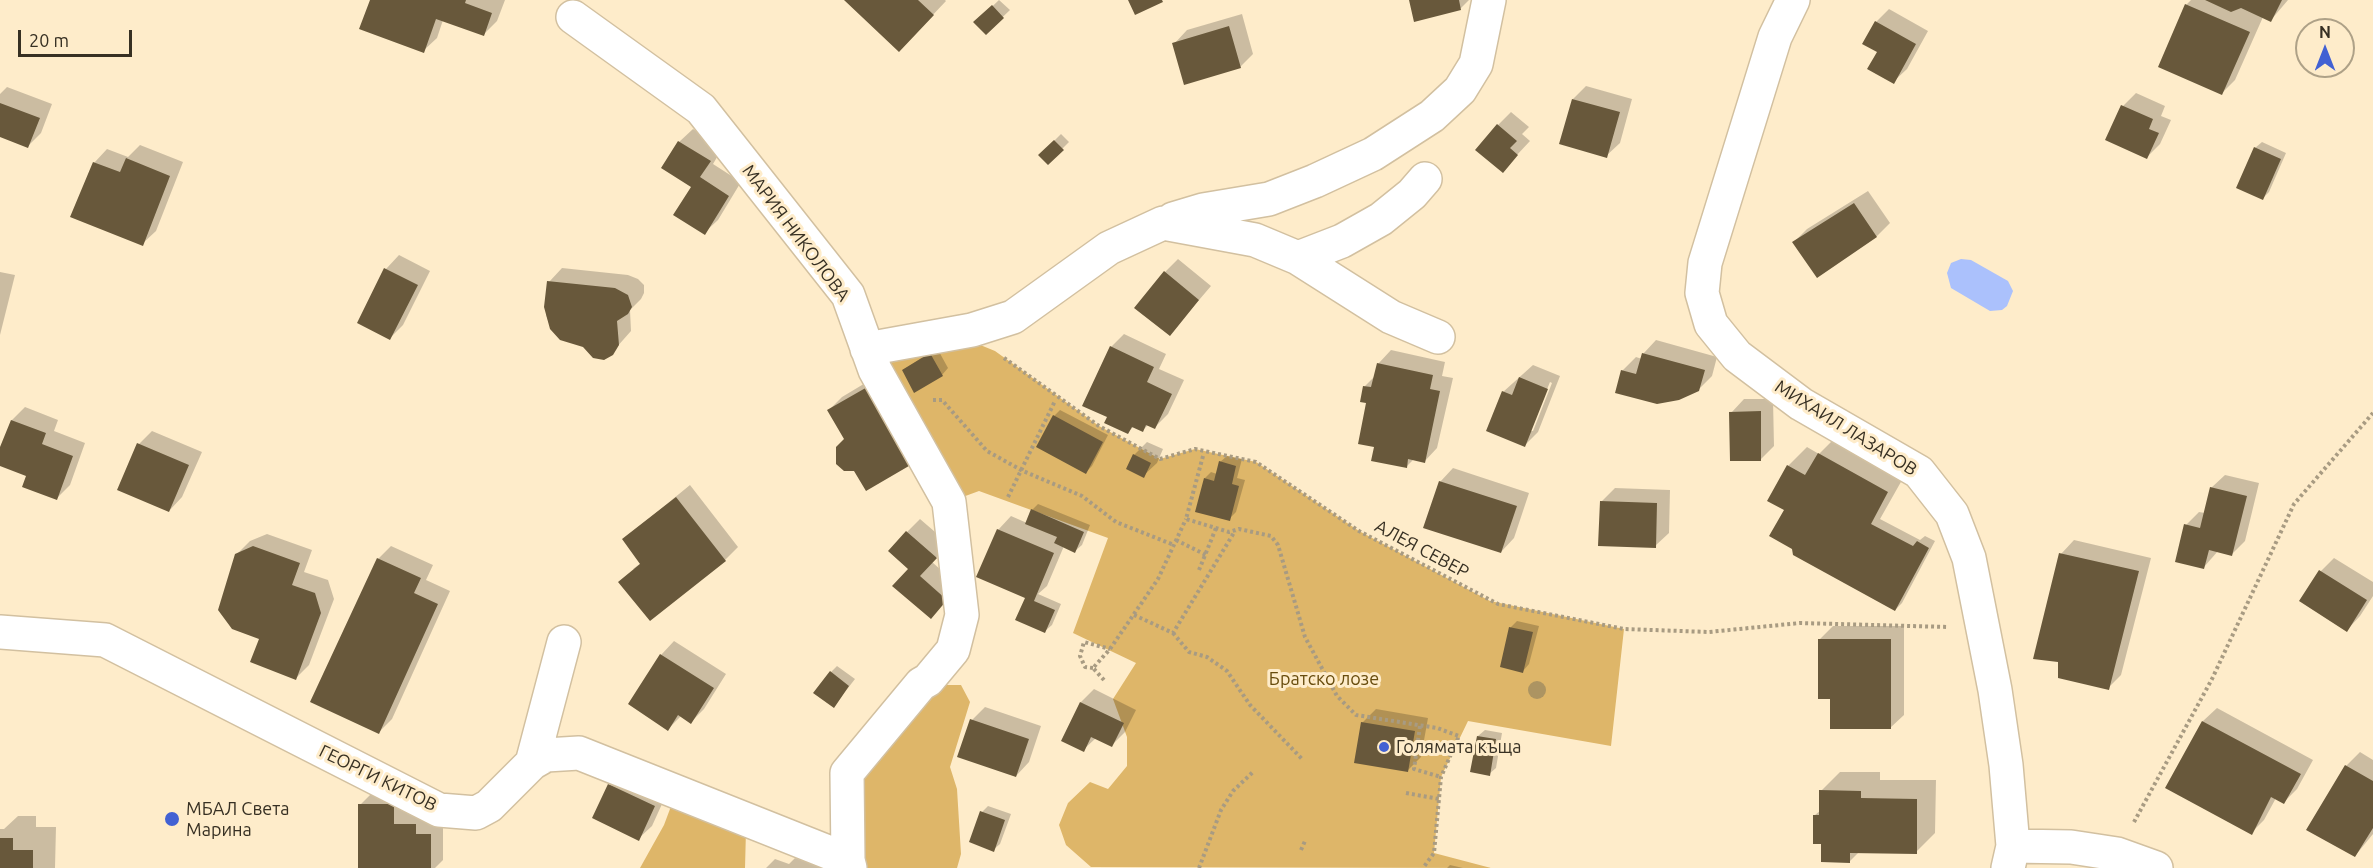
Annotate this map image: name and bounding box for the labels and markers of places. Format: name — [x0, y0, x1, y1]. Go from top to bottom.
place label: Голямата къща — [1396, 736, 1521, 758]
marker: Голямата къща — [1377, 740, 1391, 754]
place label: МБАЛ Света Марина — [186, 798, 290, 840]
marker: МБАЛ Света Марина — [163, 810, 181, 828]

